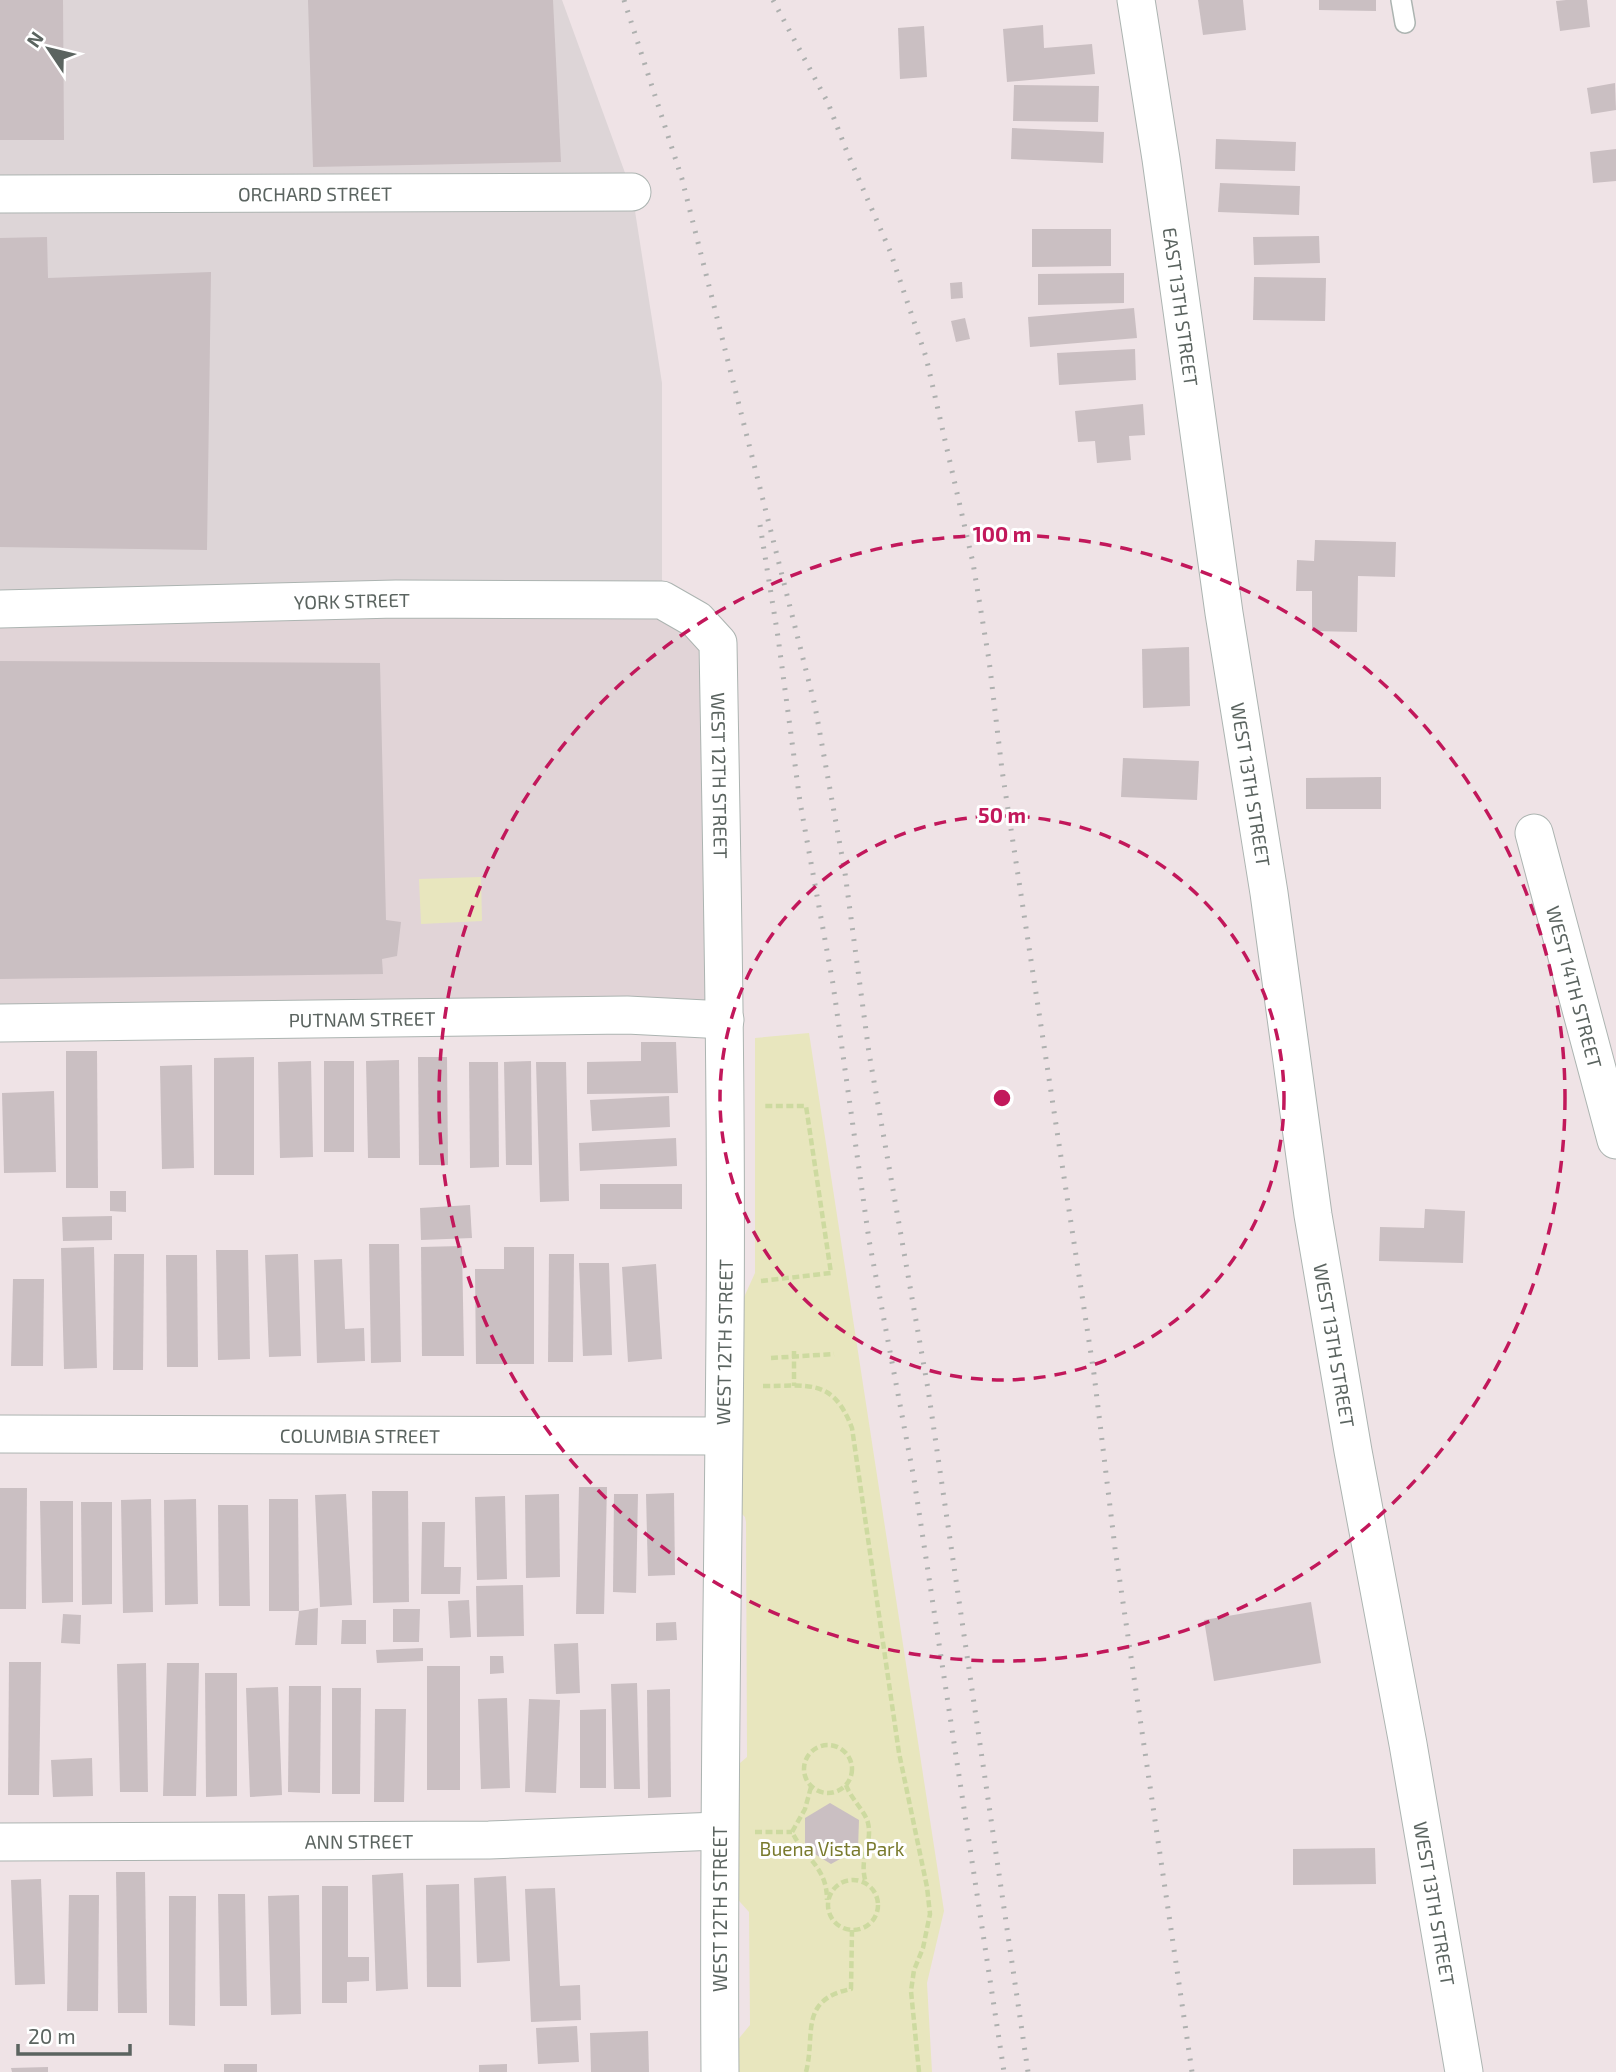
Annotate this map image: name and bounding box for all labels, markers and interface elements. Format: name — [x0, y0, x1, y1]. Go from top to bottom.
north arrow — [14, 14, 84, 84]
text: N — [21, 27, 48, 51]
street label: ORCHARD STREET — [238, 181, 392, 205]
street label: EAST 13TH STREET — [1159, 226, 1204, 387]
text: 100 m — [973, 521, 1031, 546]
street label: YORK STREET — [294, 587, 410, 613]
street label: WEST 12TH STREET — [707, 692, 733, 859]
street label: WEST 13TH STREET — [1227, 701, 1276, 868]
text: 50 m — [978, 802, 1026, 827]
street label: WEST 14TH STREET — [1542, 903, 1608, 1070]
street label: PUTNAM STREET — [288, 1006, 436, 1031]
centre of rings — [990, 1086, 1014, 1110]
street label: WEST 12TH STREET — [711, 1259, 737, 1425]
street label: WEST 13TH STREET — [1310, 1261, 1360, 1429]
street label: COLUMBIA STREET — [280, 1423, 440, 1447]
street label: WEST 13TH STREET — [1410, 1820, 1461, 1987]
street label: WEST 12TH STREET — [708, 1826, 731, 1992]
street label: ANN STREET — [305, 1829, 413, 1852]
park label: Buena Vista Park — [760, 1837, 905, 1860]
scale bar — [18, 2012, 130, 2056]
text: 20 m — [28, 2023, 76, 2048]

